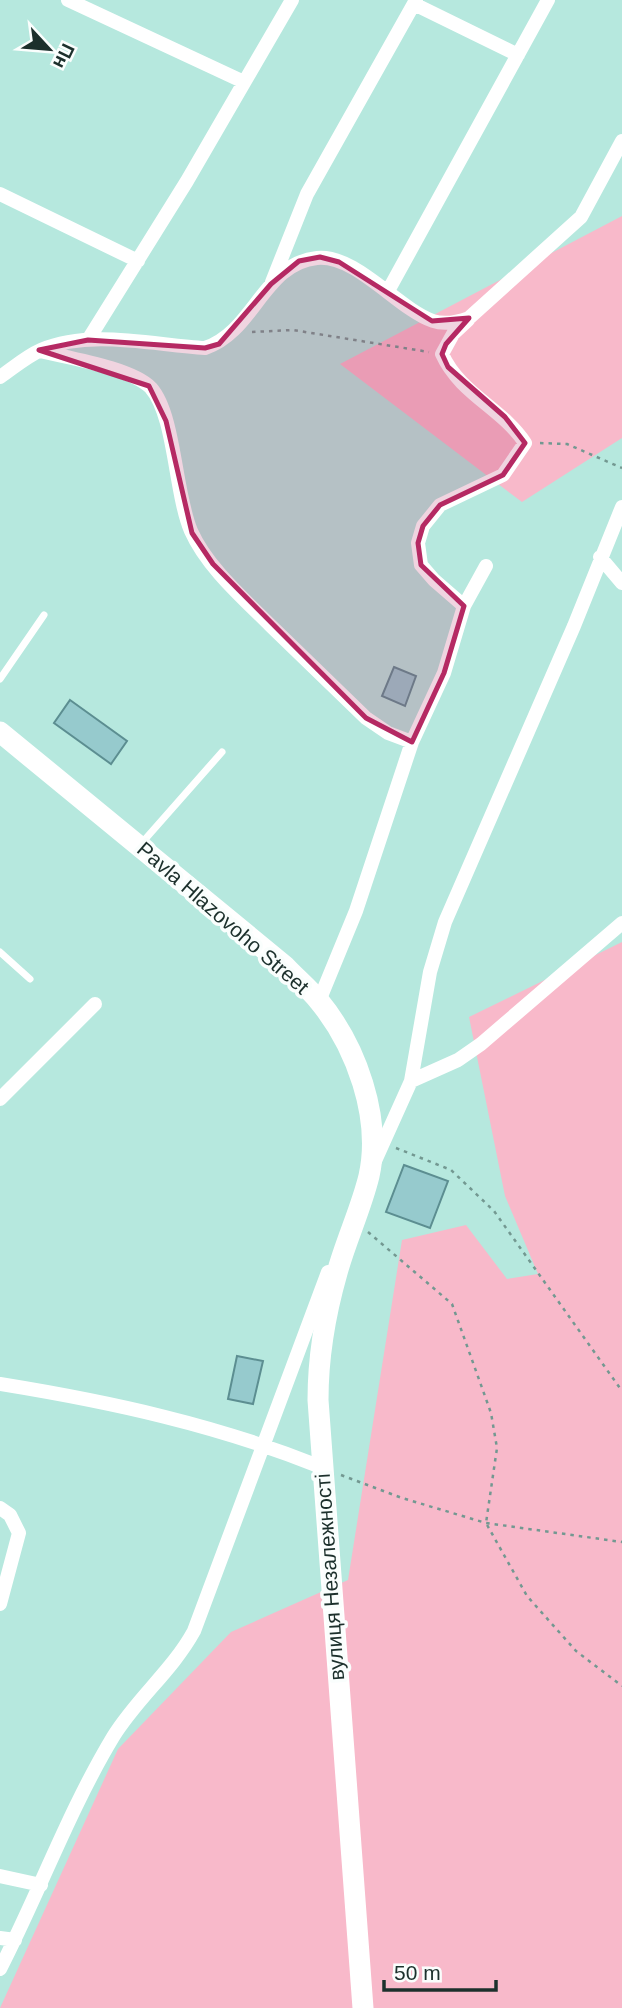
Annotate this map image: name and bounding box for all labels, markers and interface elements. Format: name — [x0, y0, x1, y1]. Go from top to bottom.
north arrow — [14, 14, 84, 84]
text: Пн — [49, 40, 79, 72]
street label: Pavla Hlazovoho Street — [133, 837, 314, 998]
street label: вулиця Незалежності — [311, 1473, 348, 1681]
scale bar — [384, 1948, 496, 1992]
text: 50 m — [394, 1961, 441, 1984]

